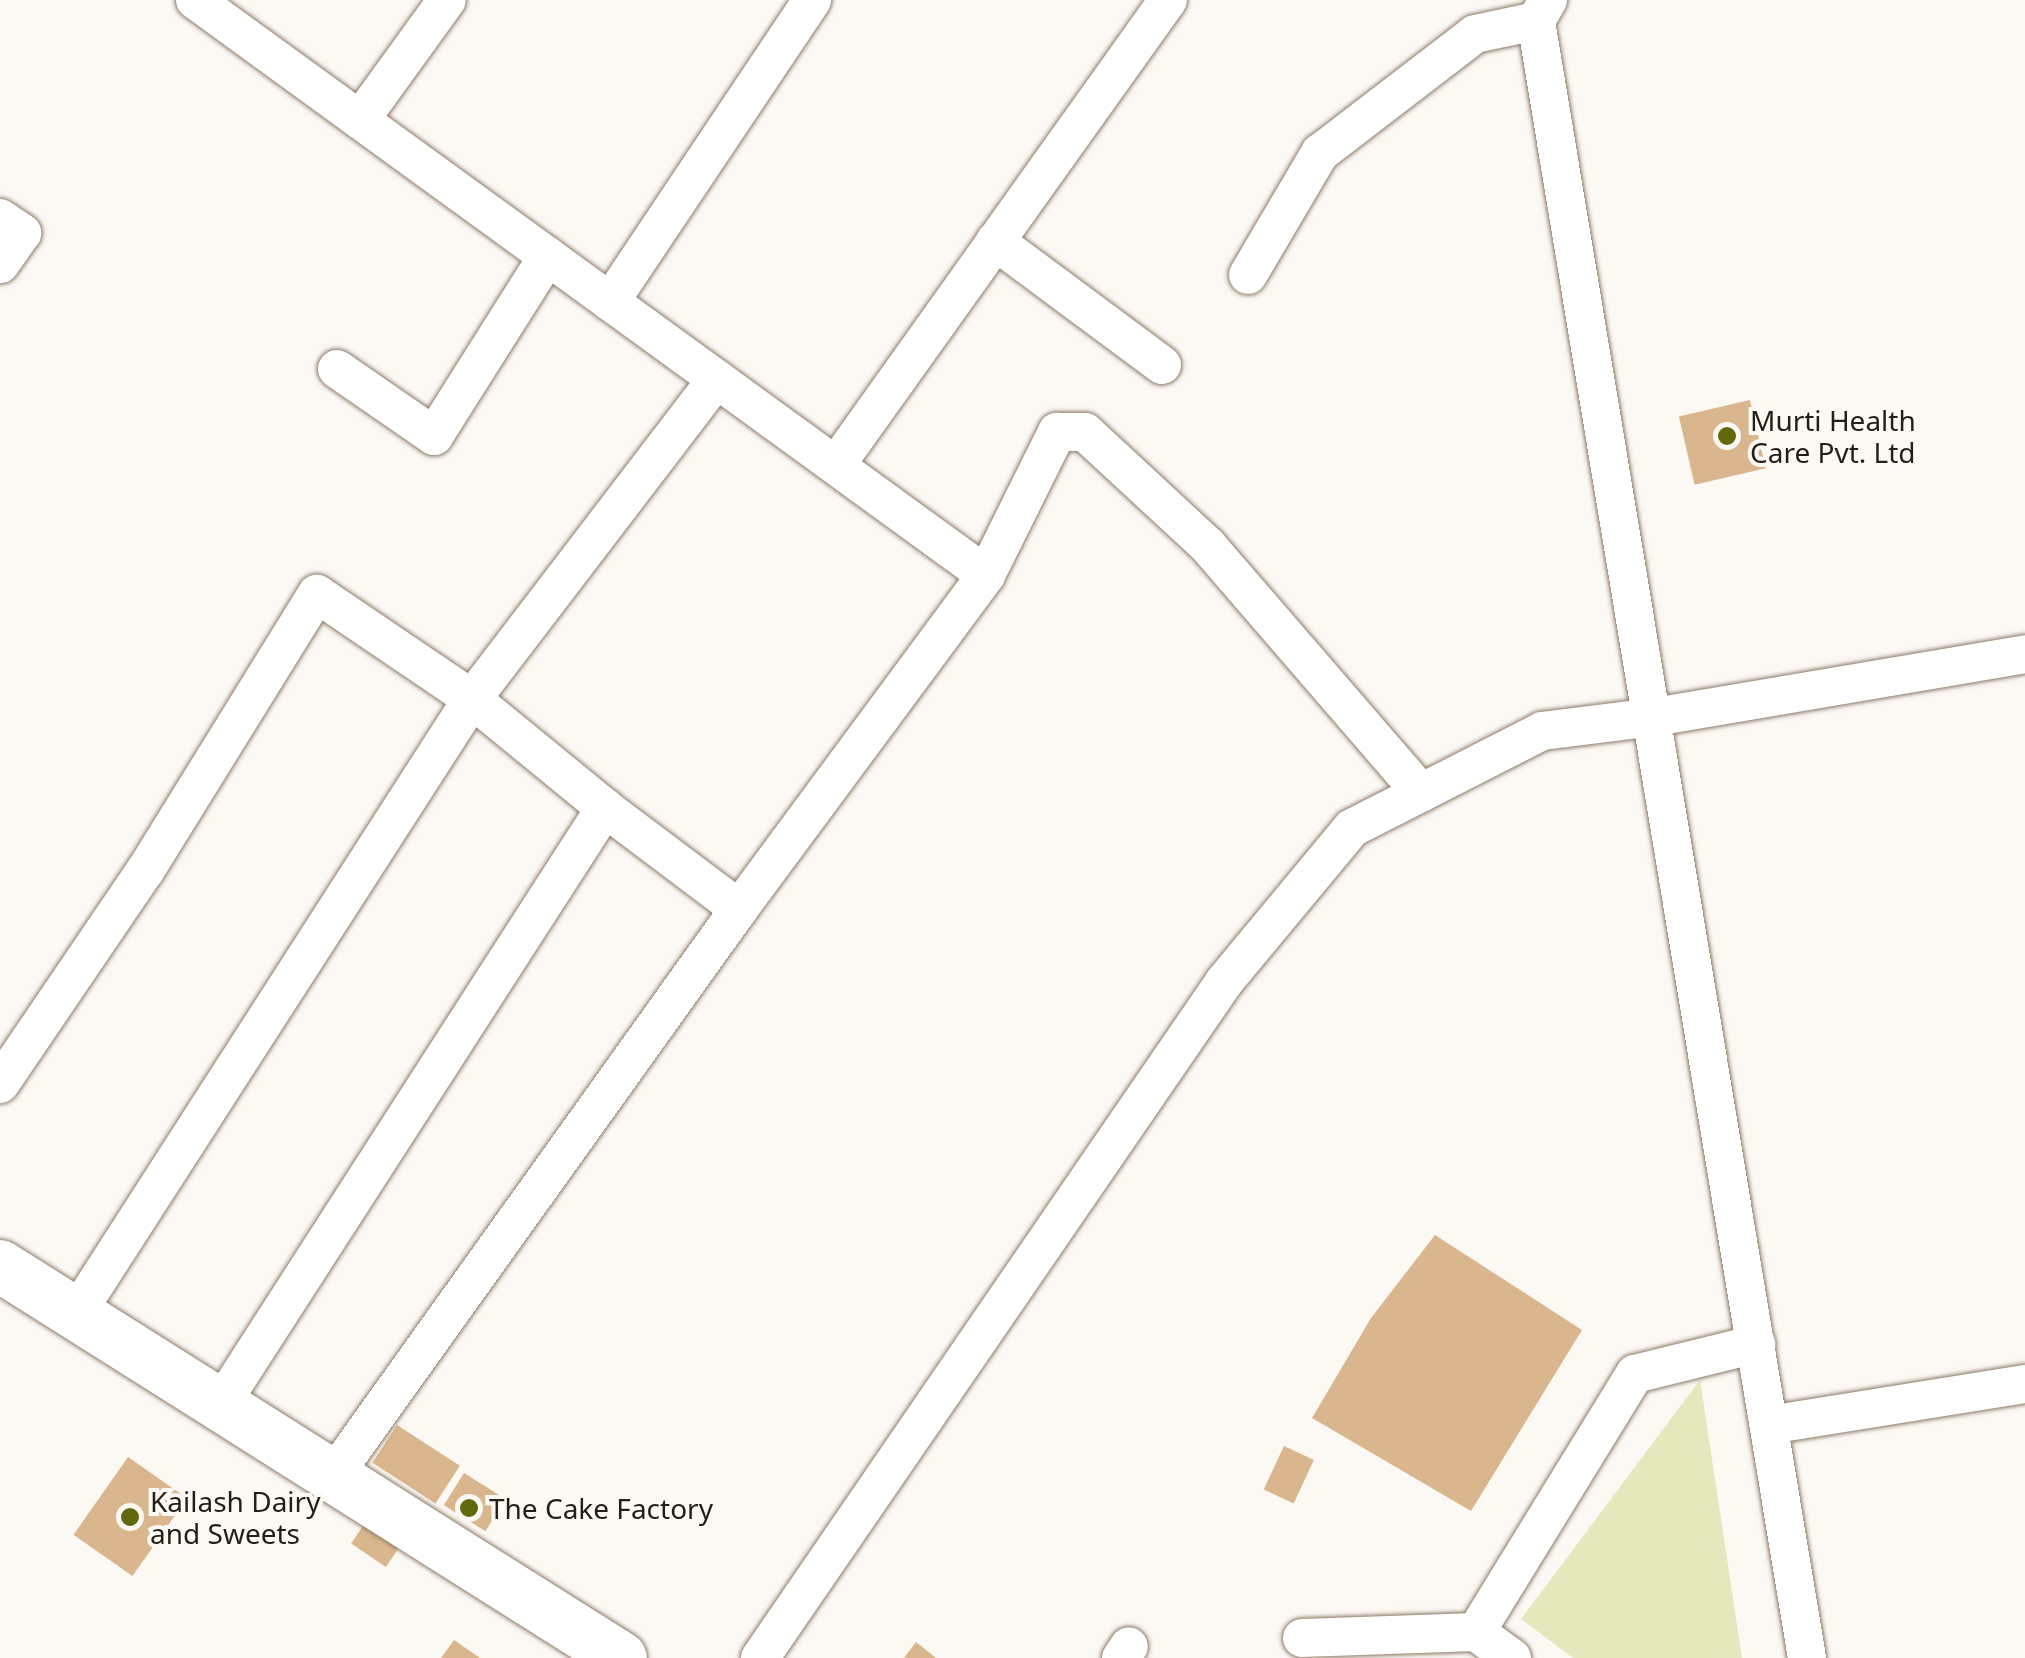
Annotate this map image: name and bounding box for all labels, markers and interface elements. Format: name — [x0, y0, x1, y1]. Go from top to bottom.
place label: Murti Health Care Pvt. Ltd — [1750, 403, 1916, 469]
marker: Murti Health Care Pvt. Ltd — [1714, 423, 1740, 449]
place label: Kailash Dairy and Sweets — [150, 1484, 320, 1550]
place label: The Cake Factory — [489, 1491, 713, 1525]
marker: The Cake Factory — [458, 1497, 480, 1519]
marker: Kailash Dairy and Sweets — [119, 1506, 141, 1528]

